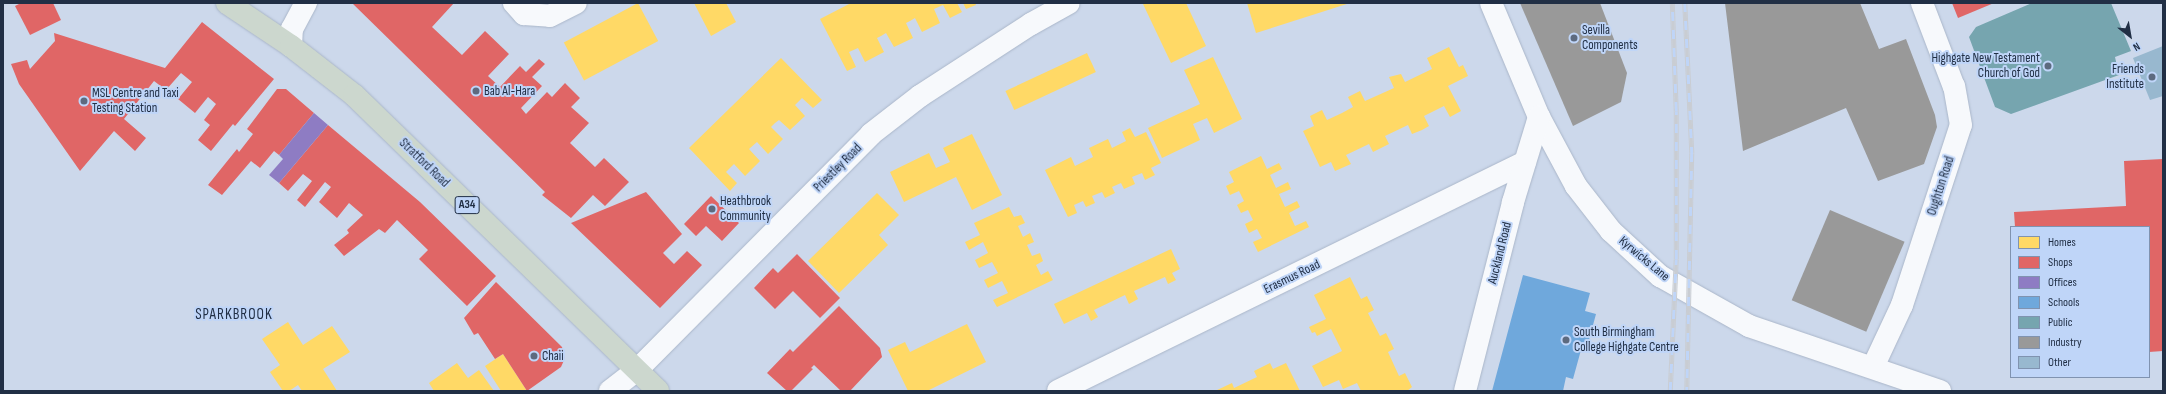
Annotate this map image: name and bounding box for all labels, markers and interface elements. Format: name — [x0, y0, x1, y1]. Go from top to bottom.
north arrow — [2110, 16, 2150, 56]
place label: Sevilla Components — [1582, 23, 1638, 54]
marker: Sevilla Components — [1569, 33, 1579, 43]
text: N — [2131, 40, 2142, 54]
place label: Highgate New Testament Church of God — [1931, 51, 2040, 82]
marker: Highgate New Testament Church of God — [2043, 61, 2053, 71]
place label: Friends Institute — [2106, 62, 2144, 93]
marker: Friends Institute — [2147, 72, 2157, 82]
place label: Bab Al-Hara — [484, 83, 535, 99]
place label: MSL Centre and Taxi Testing Station — [92, 86, 179, 117]
marker: Bab Al-Hara — [471, 86, 481, 96]
marker: MSL Centre and Taxi Testing Station — [79, 96, 89, 106]
street label: Stratford Road — [396, 135, 452, 191]
street label: Priestley Road — [811, 141, 865, 195]
street label: Oughton Road — [1924, 154, 1958, 218]
place label: Heathbrook Community — [720, 194, 771, 225]
road number: A34 — [454, 195, 480, 215]
marker: Heathbrook Community — [707, 204, 717, 214]
street label: Auckland Road — [1485, 220, 1515, 286]
legend — [2010, 226, 2150, 378]
street label: Kyrwicks Lane — [1615, 233, 1673, 285]
text: Homes — [2048, 235, 2076, 250]
text: Shops — [2048, 255, 2073, 270]
street label: Erasmus Road — [1261, 257, 1323, 297]
text: Offices — [2048, 275, 2077, 290]
text: Schools — [2048, 295, 2080, 310]
district label: SPARKBROOK — [195, 306, 273, 324]
text: Public — [2048, 315, 2073, 330]
place label: South Birmingham College Highgate Centre — [1574, 325, 1679, 356]
marker: South Birmingham College Highgate Centre — [1561, 335, 1571, 345]
text: Industry — [2048, 335, 2082, 350]
place label: Chaii — [542, 348, 564, 364]
marker: Chaii — [529, 351, 539, 361]
text: Other — [2048, 355, 2071, 370]

